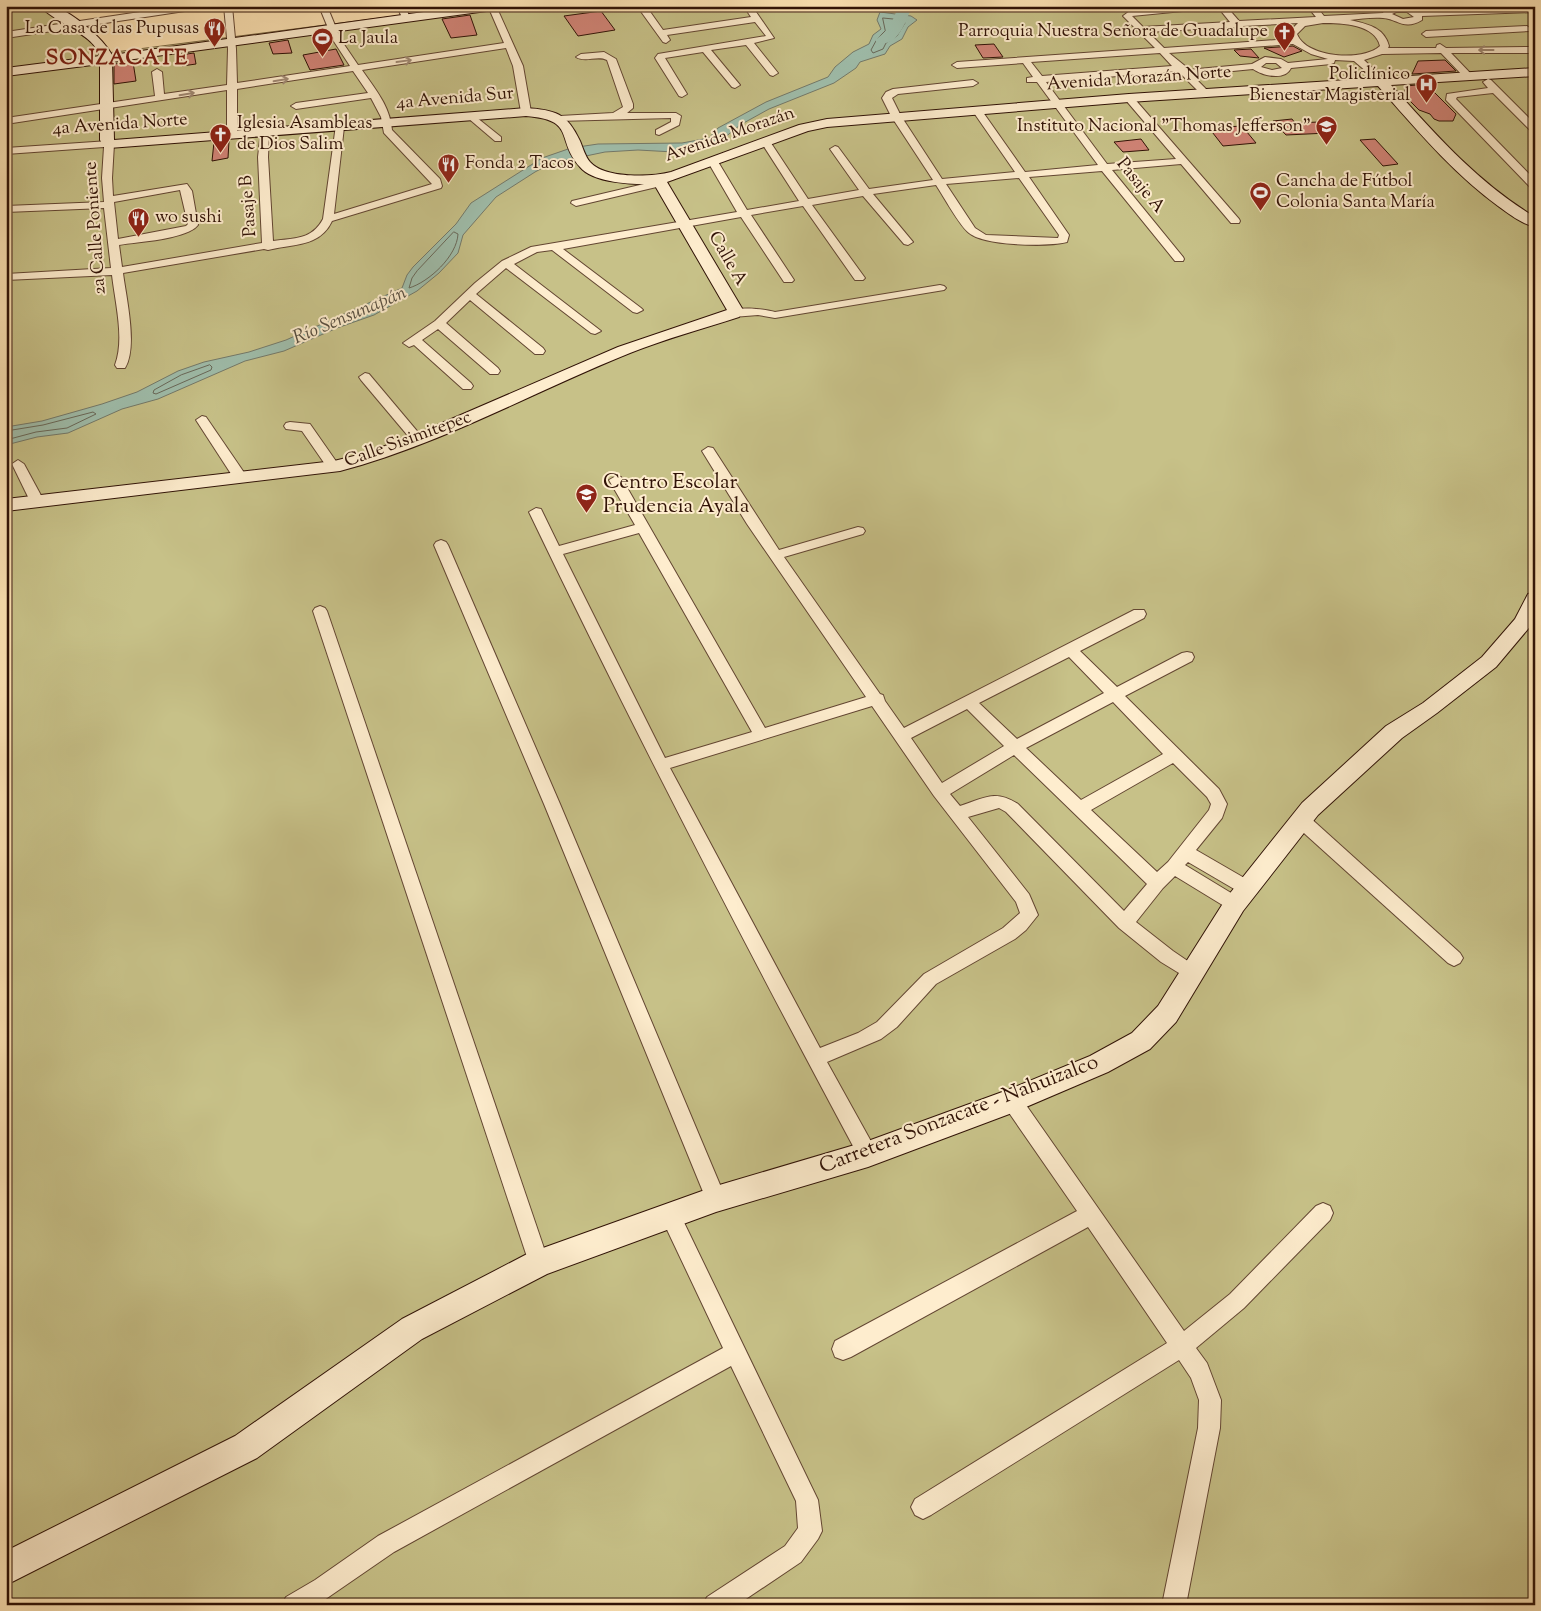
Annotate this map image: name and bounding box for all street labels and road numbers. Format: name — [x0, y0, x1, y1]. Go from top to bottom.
street label: Avenida Morazán Norte — [1046, 60, 1232, 98]
street label: 4a Avenida Sur — [395, 81, 515, 117]
street label: Avenida Morazán — [662, 100, 799, 169]
street label: 4a Avenida Norte — [52, 107, 188, 143]
street label: Pasaje A — [1109, 152, 1171, 220]
street label: 2a Calle Poniente — [78, 161, 114, 295]
street label: Pasaje B — [234, 174, 264, 238]
street label: Calle A — [701, 227, 753, 291]
street label: Calle Sisimitepec — [341, 405, 475, 475]
street label: Carretera Sonzacate - Nahuizalco — [815, 1048, 1103, 1182]

